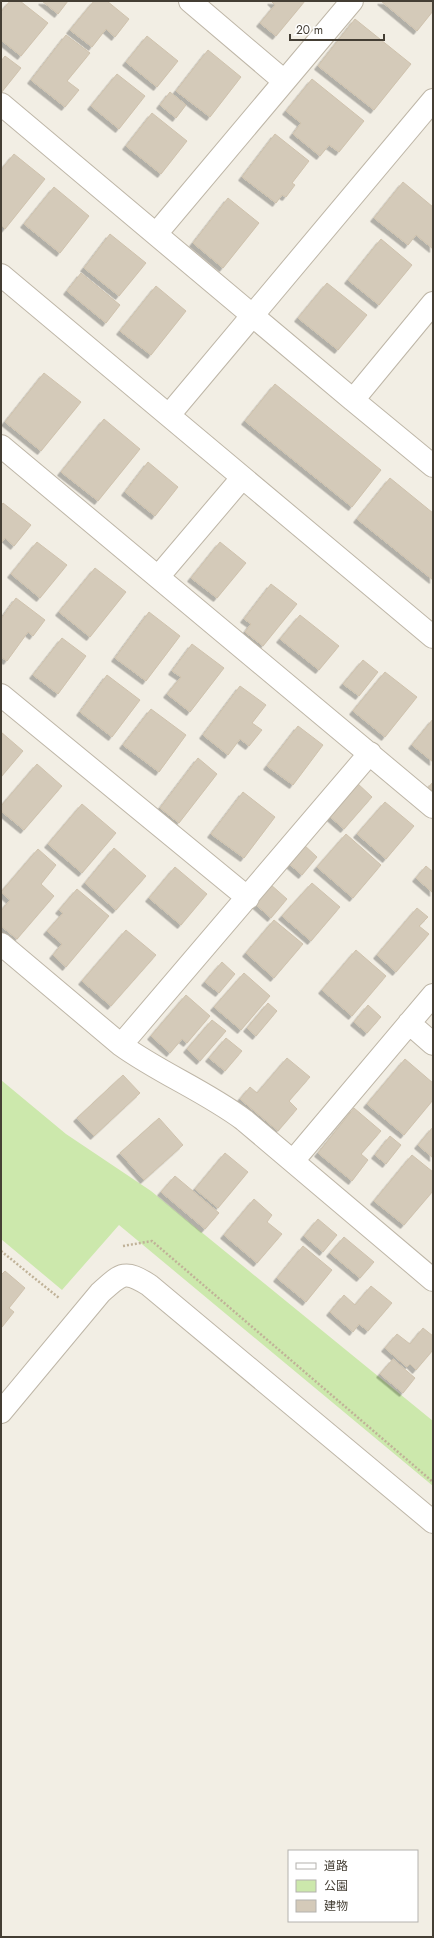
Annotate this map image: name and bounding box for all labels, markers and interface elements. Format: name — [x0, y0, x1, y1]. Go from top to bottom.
scale bar — [290, 16, 384, 42]
text: 20 m — [296, 21, 323, 39]
legend — [288, 1850, 418, 1922]
text: 道路 — [324, 1857, 348, 1875]
text: 公園 — [324, 1877, 348, 1895]
text: 建物 — [324, 1897, 348, 1915]

